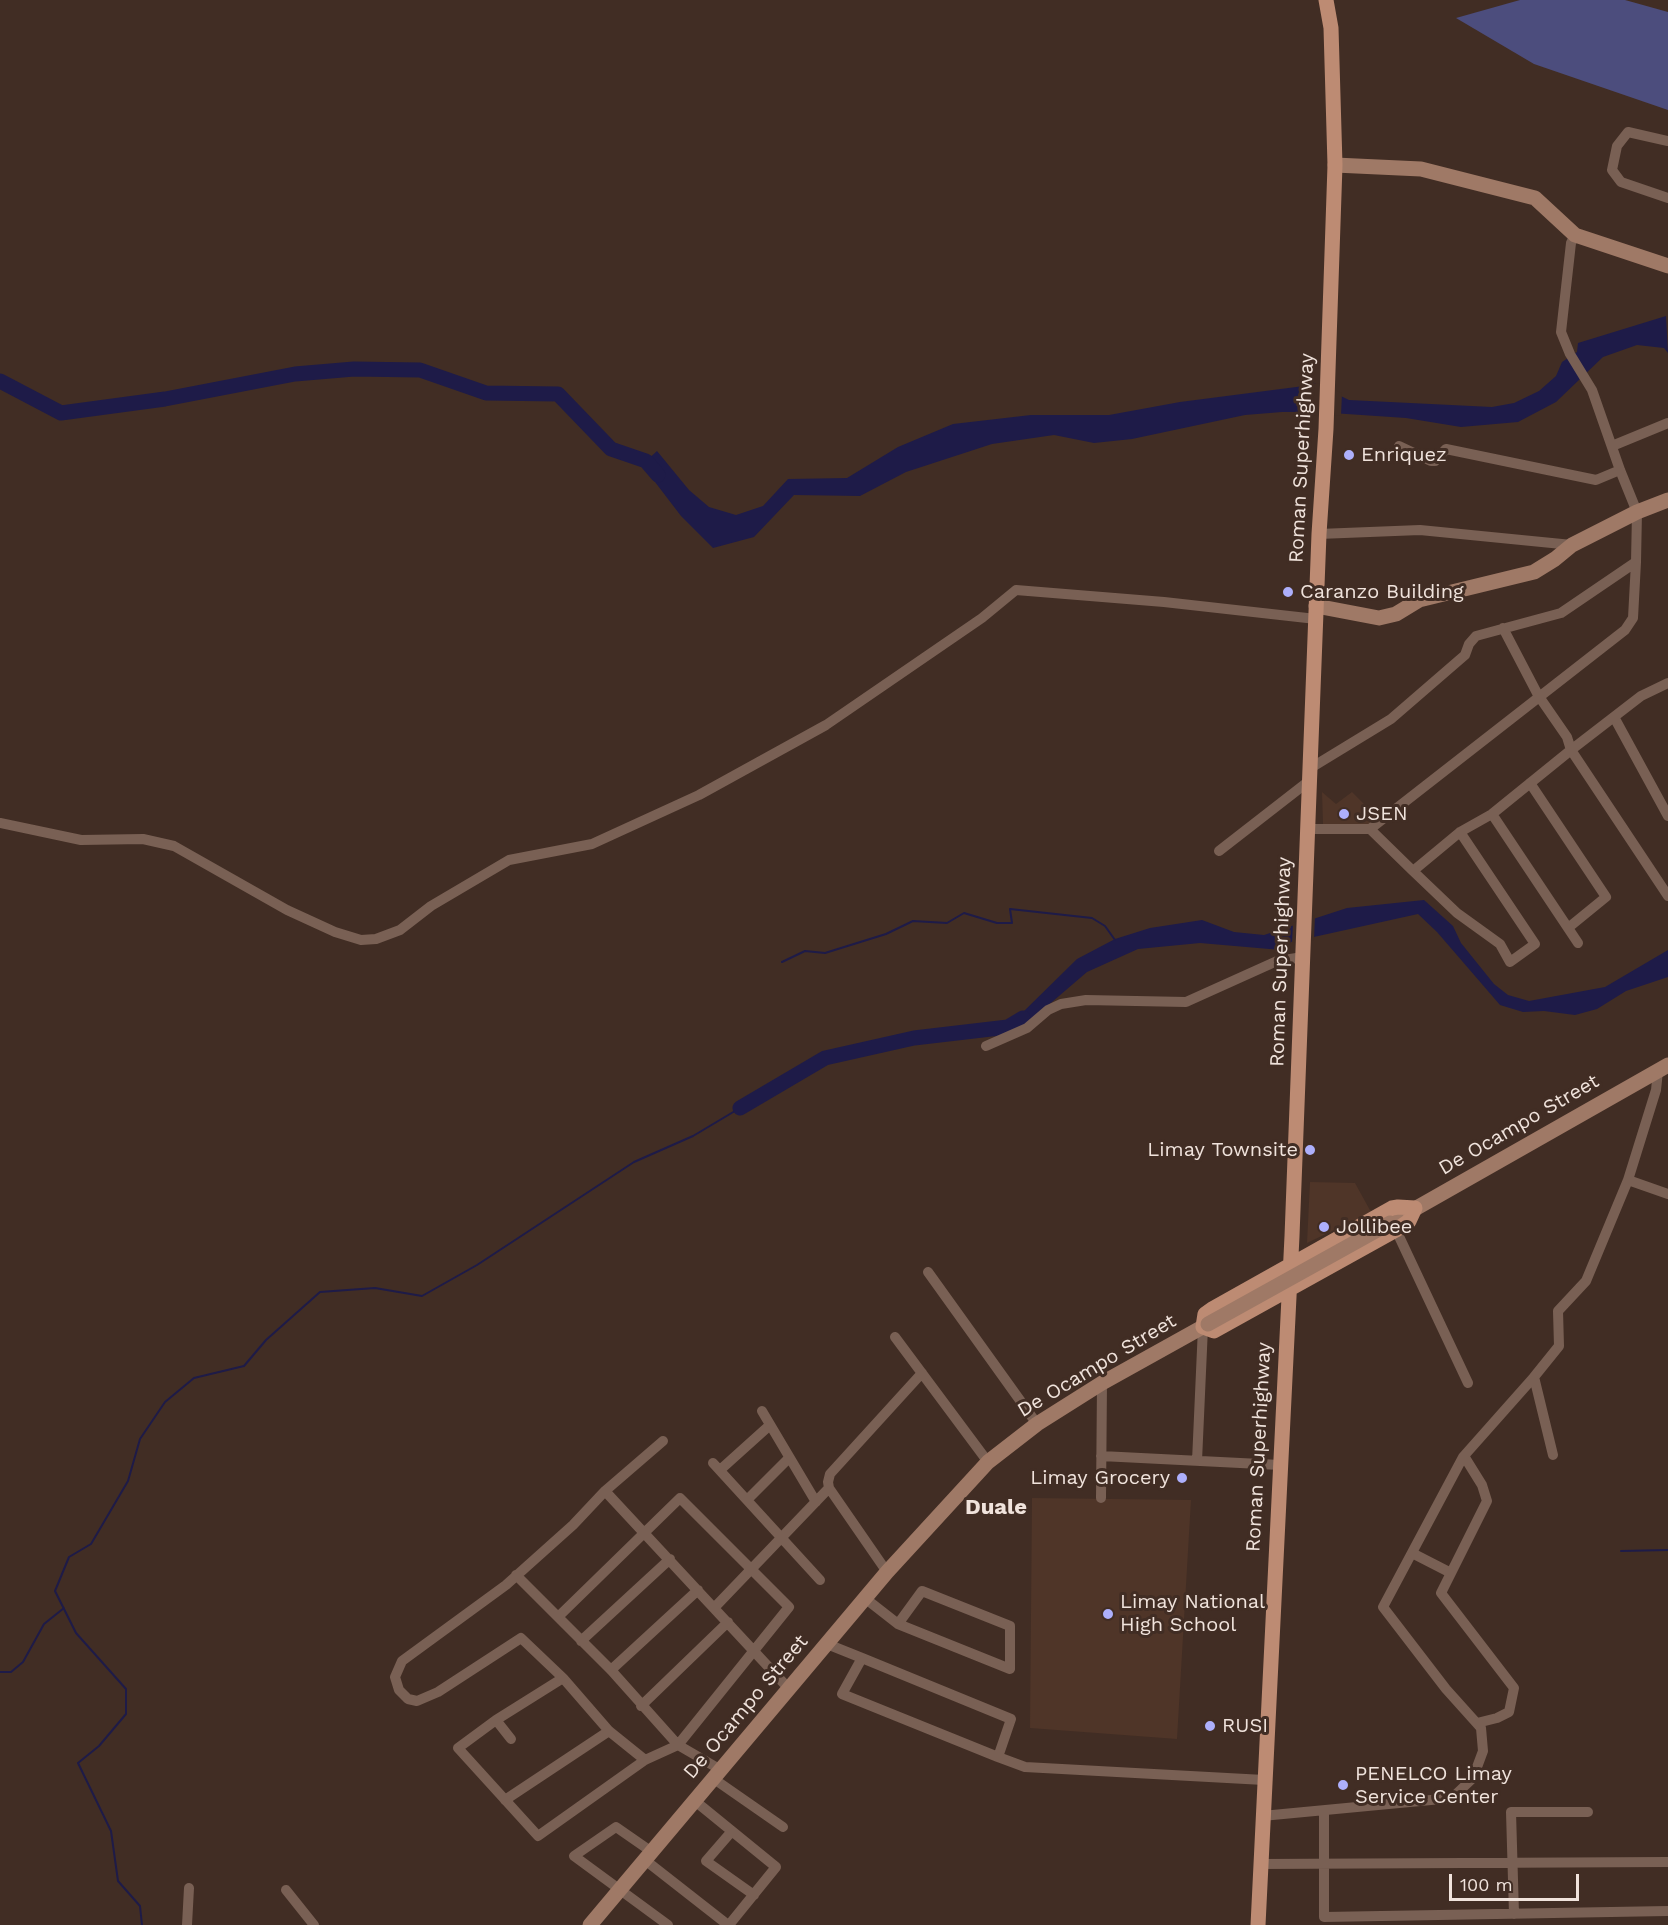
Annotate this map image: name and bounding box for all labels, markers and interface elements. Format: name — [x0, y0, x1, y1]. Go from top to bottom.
street label: Roman Superhighway — [1285, 353, 1319, 563]
place label: Enriquez — [1361, 443, 1447, 467]
marker: Enriquez — [1342, 448, 1356, 462]
place label: Caranzo Building — [1300, 580, 1464, 604]
marker: Caranzo Building — [1281, 585, 1295, 599]
place label: JSEN — [1356, 802, 1408, 826]
marker: JSEN — [1337, 807, 1351, 821]
street label: Roman Superhighway — [1265, 857, 1297, 1067]
street label: De Ocampo Street — [1435, 1069, 1603, 1181]
place label: Limay Townsite — [1147, 1138, 1298, 1162]
marker: Limay Townsite — [1303, 1143, 1317, 1157]
place label: Jollibee — [1336, 1215, 1412, 1239]
marker: Jollibee — [1317, 1220, 1331, 1234]
street label: De Ocampo Street — [1013, 1309, 1181, 1423]
street label: Roman Superhighway — [1242, 1342, 1276, 1552]
place label: Limay Grocery — [1030, 1466, 1170, 1490]
marker: Limay Grocery — [1175, 1471, 1189, 1485]
district label: Duale — [965, 1495, 1027, 1521]
place label: Limay National High School — [1120, 1590, 1265, 1637]
marker: Limay National High School — [1101, 1607, 1115, 1621]
street label: De Ocampo Street — [679, 1630, 813, 1784]
place label: RUSI — [1222, 1714, 1268, 1738]
marker: RUSI — [1203, 1719, 1217, 1733]
place label: PENELCO Limay Service Center — [1355, 1762, 1512, 1809]
marker: PENELCO Limay Service Center — [1336, 1778, 1350, 1792]
scale bar — [1452, 1862, 1582, 1900]
text: 100 m — [1460, 1874, 1513, 1895]

